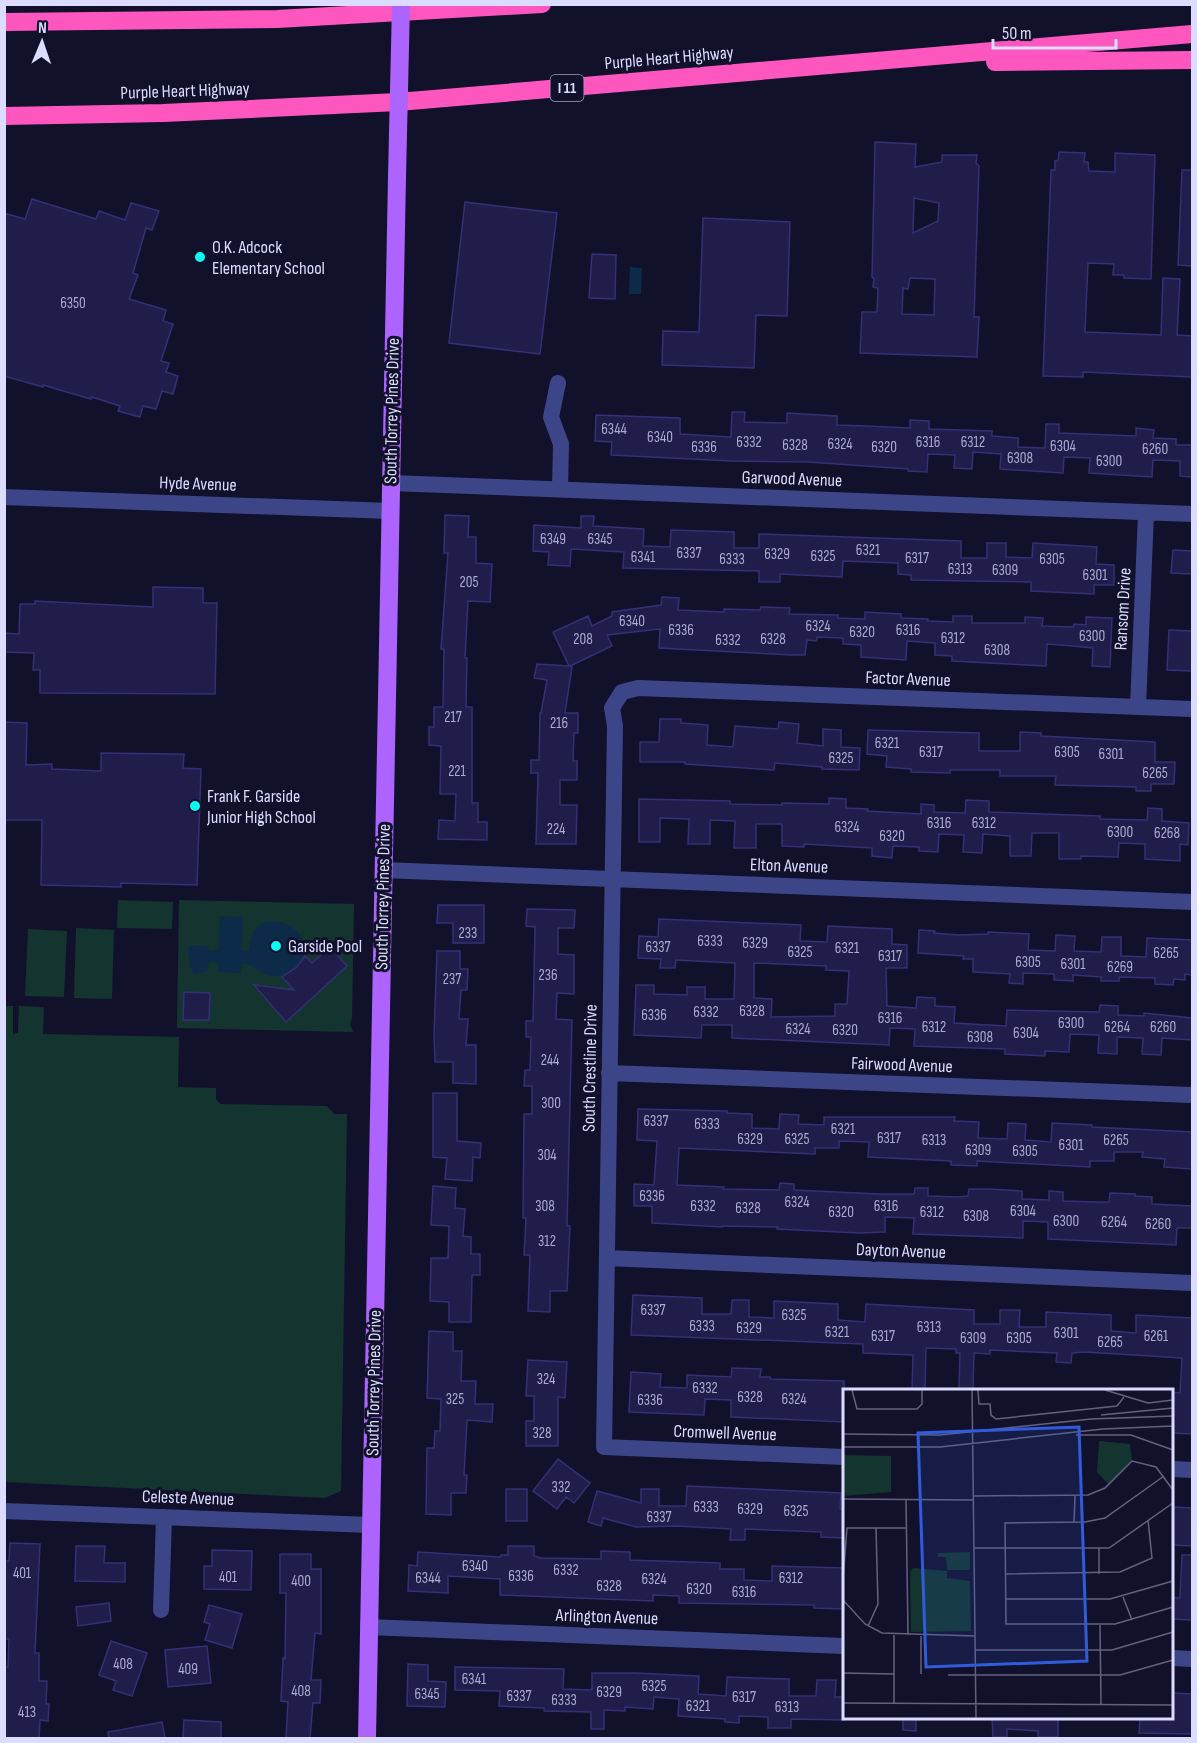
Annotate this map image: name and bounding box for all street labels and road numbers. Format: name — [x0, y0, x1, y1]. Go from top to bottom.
street label: Purple Heart Highway — [604, 42, 734, 74]
road number: I 11 — [550, 75, 584, 101]
street label: Purple Heart Highway — [120, 78, 250, 104]
street label: South Torrey Pines Drive — [380, 338, 404, 484]
street label: Garwood Avenue — [741, 467, 843, 491]
street label: Hyde Avenue — [159, 472, 237, 496]
street label: Ransom Drive — [1110, 567, 1136, 651]
street label: Factor Avenue — [865, 667, 951, 691]
street label: South Torrey Pines Drive — [371, 824, 395, 970]
street label: Elton Avenue — [750, 854, 828, 878]
street label: South Crestline Drive — [578, 1004, 602, 1132]
street label: Fairwood Avenue — [851, 1053, 953, 1077]
street label: Dayton Avenue — [856, 1239, 946, 1263]
street label: South Torrey Pines Drive — [362, 1310, 386, 1456]
street label: Cromwell Avenue — [673, 1421, 777, 1445]
street label: Celeste Avenue — [142, 1486, 234, 1510]
street label: Arlington Avenue — [554, 1605, 659, 1629]

